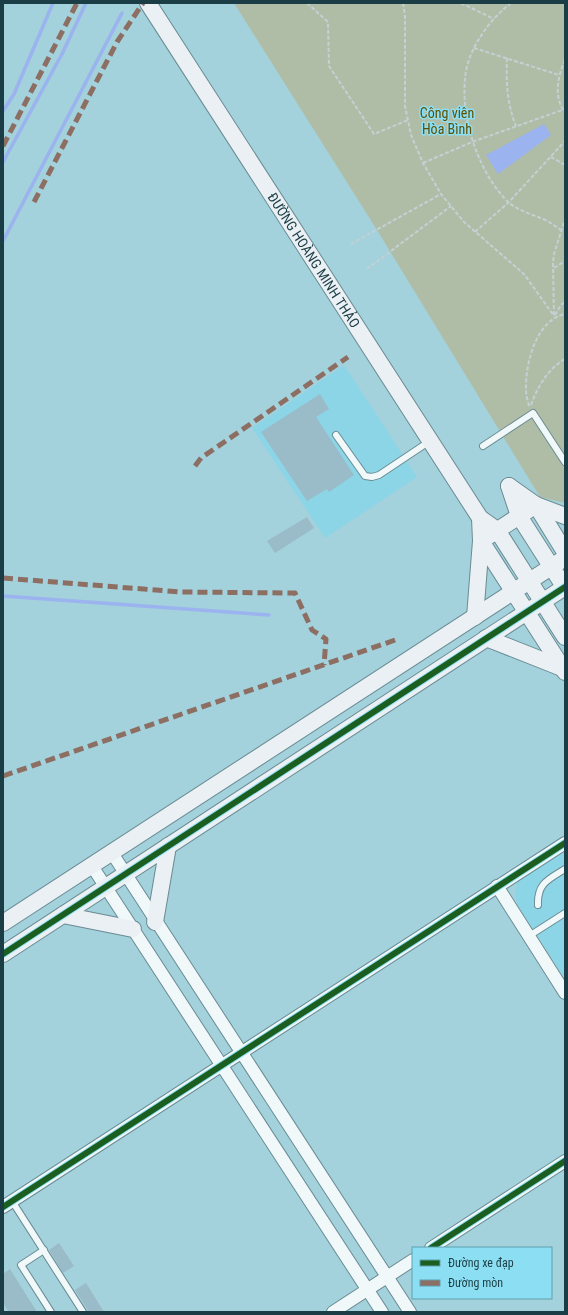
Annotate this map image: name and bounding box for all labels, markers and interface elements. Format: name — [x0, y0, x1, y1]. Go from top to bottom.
park label: Công viên Hòa Bình — [420, 105, 474, 137]
street label: ĐƯỜNG HOÀNG MINH THẢO — [264, 190, 363, 331]
legend — [412, 1247, 552, 1299]
text: Đường xe đạp — [448, 1256, 514, 1270]
text: Đường mòn — [448, 1276, 503, 1290]

